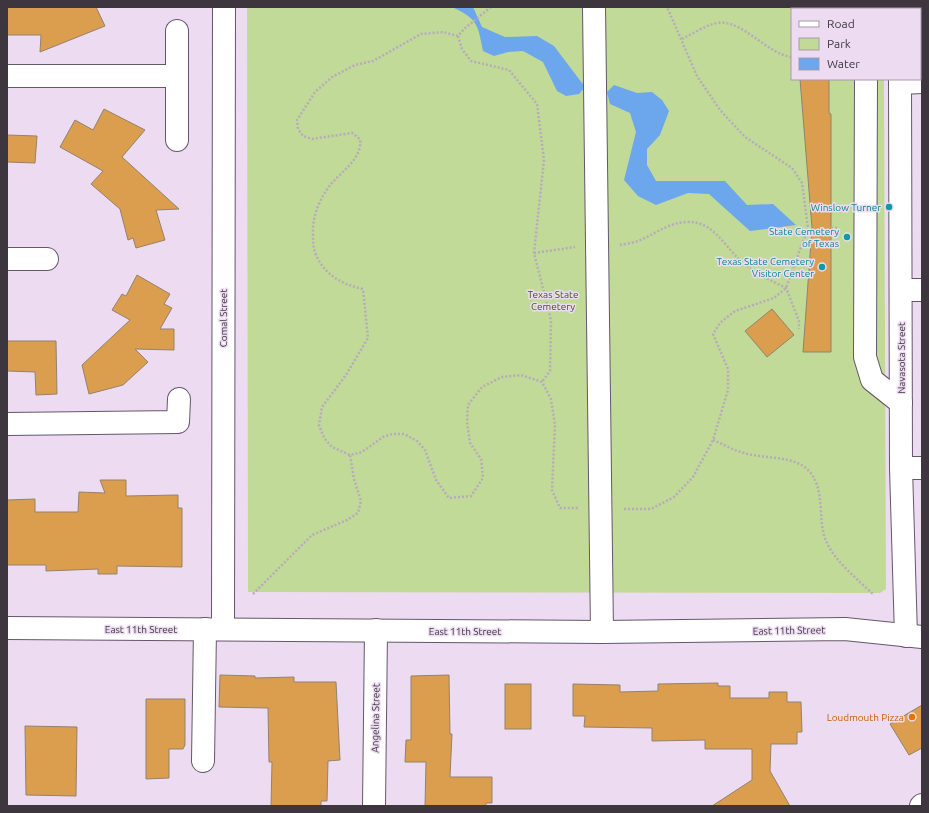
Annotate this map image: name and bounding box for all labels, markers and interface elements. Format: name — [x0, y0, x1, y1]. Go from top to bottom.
legend — [791, 8, 921, 80]
text: Road — [827, 17, 855, 30]
text: Park — [827, 37, 851, 50]
text: Water — [827, 57, 860, 70]
place label: Winslow Turner — [811, 202, 881, 213]
marker: Winslow Turner — [884, 202, 894, 212]
place label: State Cemetery of Texas — [769, 226, 839, 249]
marker: State Cemetery of Texas — [842, 232, 852, 242]
place label: Texas State Cemetery Visitor Center — [717, 256, 814, 279]
marker: Texas State Cemetery Visitor Center — [817, 262, 827, 272]
street label: Comal Street — [218, 289, 229, 347]
park label: Texas State Cemetery — [527, 289, 579, 312]
street label: Navasota Street — [896, 322, 907, 394]
street label: East 11th Street — [105, 624, 177, 635]
street label: East 11th Street — [753, 624, 825, 637]
street label: East 11th Street — [429, 626, 501, 637]
street label: Angelina Street — [369, 683, 382, 753]
place label: Loudmouth Pizza — [827, 712, 904, 723]
marker: Loudmouth Pizza — [907, 712, 917, 722]

